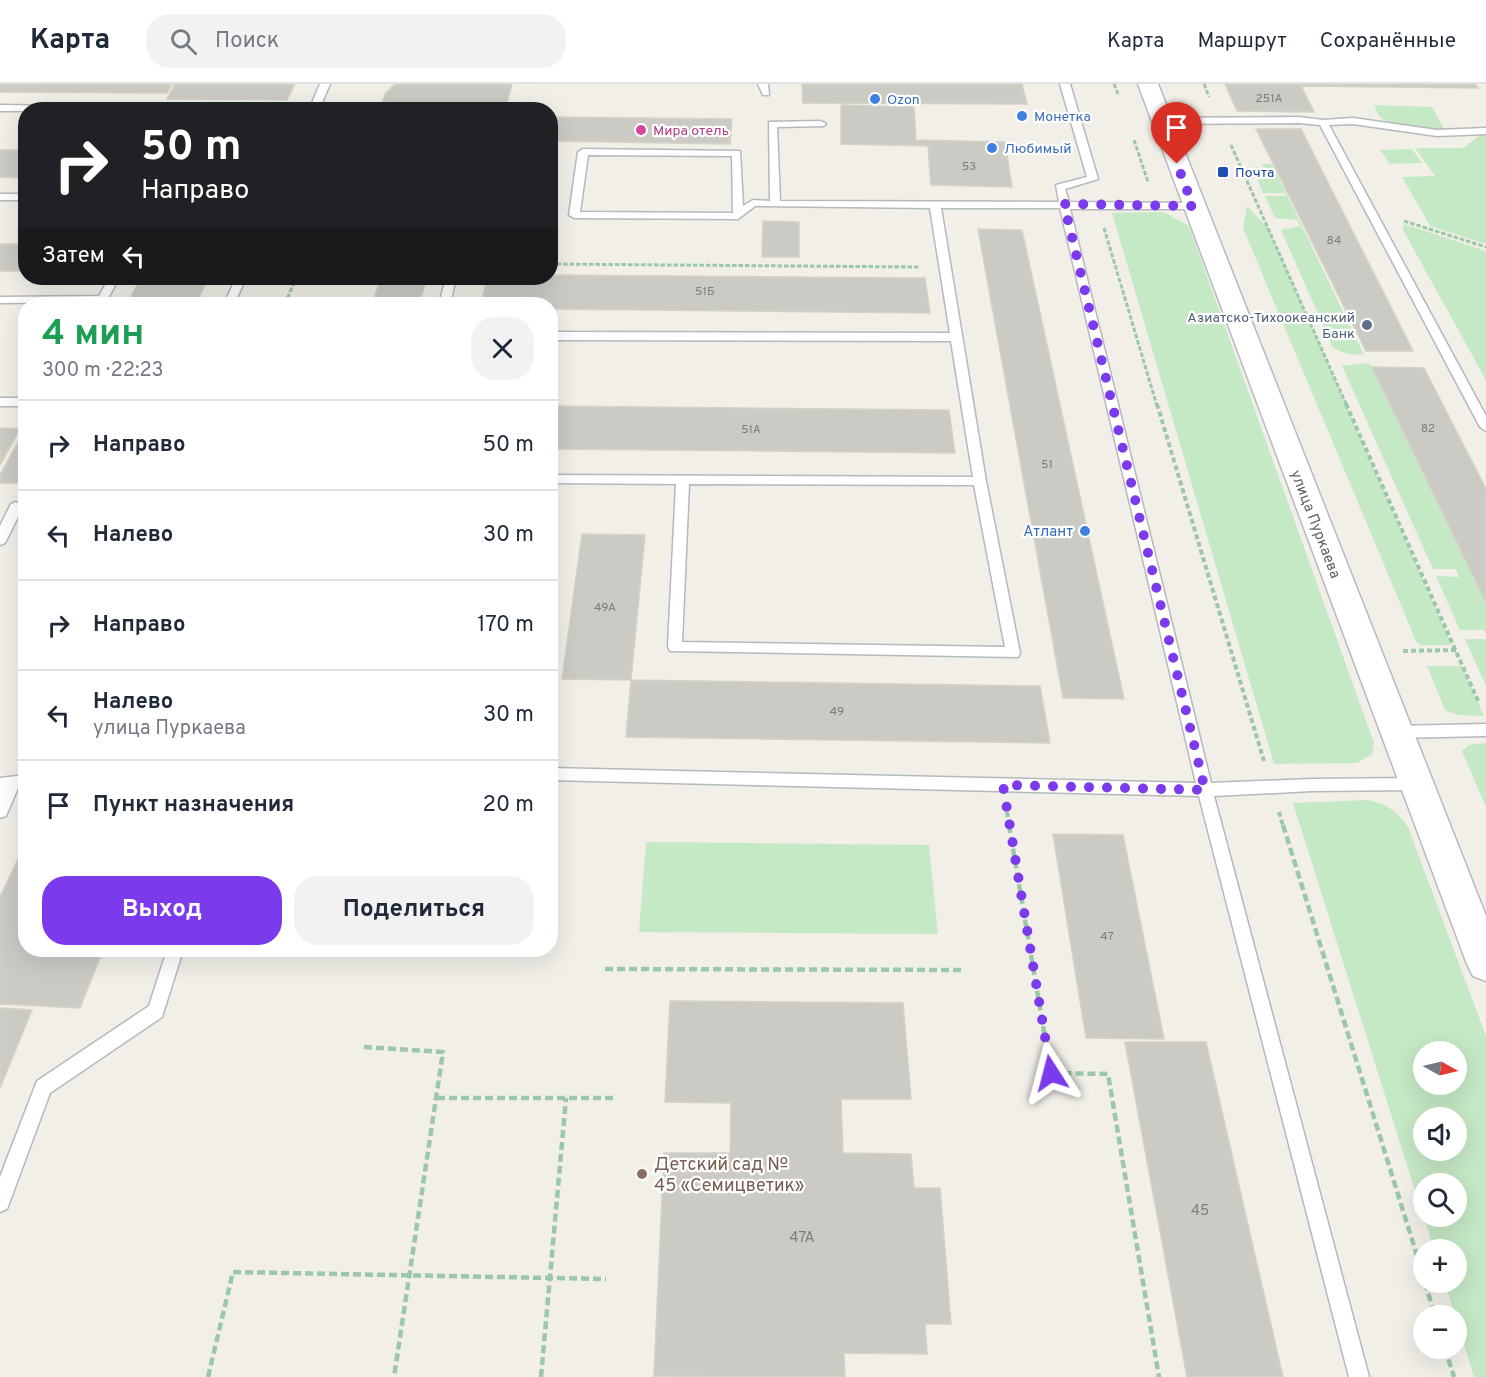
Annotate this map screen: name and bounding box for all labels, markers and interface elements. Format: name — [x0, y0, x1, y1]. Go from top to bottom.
search box — [146, 14, 566, 68]
text: Карта — [30, 23, 110, 59]
icon: search — [167, 25, 200, 58]
text: Поиск — [215, 28, 279, 55]
text: Карта — [1107, 28, 1164, 55]
text: Маршрут — [1197, 28, 1287, 55]
text: Сохранённые — [1320, 28, 1456, 55]
house number: 251А — [1255, 91, 1283, 107]
marker: Ozon — [868, 92, 882, 106]
place label: Ozon — [887, 92, 920, 109]
pin — [1151, 102, 1202, 164]
marker: Монетка — [1015, 109, 1029, 123]
place label: Монетка — [1034, 109, 1091, 126]
icon: arrive — [1160, 111, 1193, 144]
text: 50 m — [141, 122, 242, 175]
marker: Мира отель — [634, 123, 648, 137]
place label: Мира отель — [653, 123, 729, 140]
icon: right — [42, 126, 120, 204]
marker: Любимый — [985, 141, 999, 155]
place label: Любимый — [1004, 141, 1072, 158]
house number: 53 — [962, 159, 976, 175]
marker: Почта — [1216, 165, 1230, 179]
place label: Почта — [1235, 165, 1274, 182]
text: Направо — [141, 174, 249, 208]
house number: 84 — [1327, 233, 1341, 249]
icon: left — [117, 240, 150, 273]
text: Затем — [42, 243, 105, 270]
house number: 51Б — [695, 284, 715, 300]
place label: Азиатско-Тихоокеанский Банк — [1187, 310, 1355, 343]
text: 4 мин — [42, 312, 144, 358]
button: close — [471, 317, 534, 380]
marker: Азиатско-Тихоокеанский Банк — [1360, 318, 1374, 332]
text: 300 m · 22:23 — [42, 358, 164, 384]
house number: 82 — [1421, 421, 1435, 437]
house number: 51А — [741, 422, 761, 438]
icon: right — [42, 429, 75, 462]
text: Направо — [93, 432, 185, 459]
text: 50 m — [482, 432, 534, 459]
house number: 51 — [1041, 457, 1053, 473]
street label: улица Пуркаева — [1285, 468, 1344, 581]
icon: left — [42, 519, 75, 552]
text: Налево — [93, 522, 173, 549]
text: 30 m — [483, 522, 534, 549]
place label: Атлант — [1023, 523, 1073, 542]
marker: Атлант — [1078, 524, 1092, 538]
house number: 49А — [594, 600, 616, 616]
icon: right — [42, 609, 75, 642]
text: Направо — [93, 612, 185, 639]
text: 170 m — [477, 612, 534, 639]
text: Налево — [93, 689, 173, 716]
icon: left — [42, 699, 75, 732]
text: 30 m — [483, 702, 534, 729]
house number: 49 — [830, 704, 844, 720]
text: улица Пуркаева — [93, 716, 246, 742]
icon: arrive — [42, 789, 75, 822]
text: Пункт назначения — [93, 792, 294, 819]
text: 20 m — [483, 792, 534, 819]
button: Выход — [42, 876, 282, 945]
button: Поделиться — [294, 876, 534, 945]
house number: 47 — [1100, 929, 1114, 945]
position arrow — [1019, 1041, 1083, 1105]
north arrow — [1413, 1041, 1467, 1095]
map controls — [1413, 1041, 1467, 1359]
button: sound — [1413, 1107, 1467, 1161]
place label: Детский сад № 45 «Семицветик» — [654, 1154, 804, 1198]
marker: Детский сад № 45 «Семицветик» — [635, 1167, 649, 1181]
button: search — [1413, 1173, 1467, 1227]
house number: 45 — [1191, 1202, 1209, 1221]
house number: 47А — [789, 1229, 815, 1248]
button: + — [1413, 1239, 1467, 1293]
button: − — [1413, 1305, 1467, 1359]

